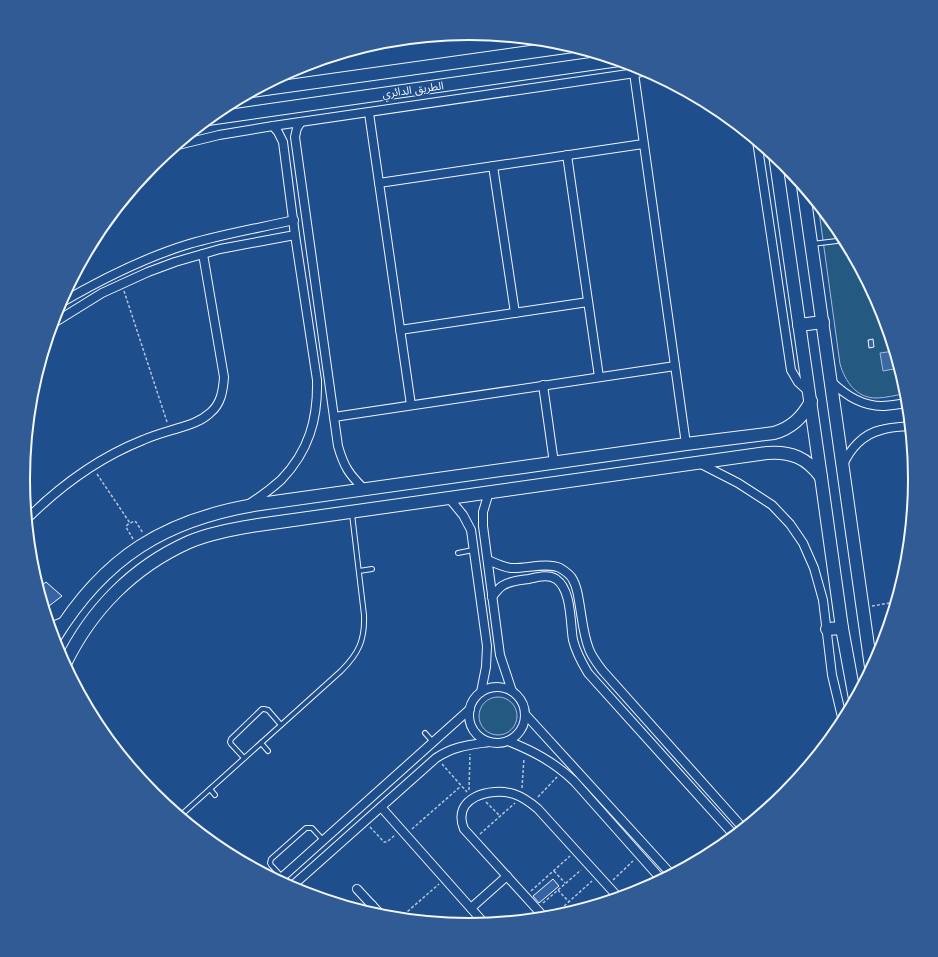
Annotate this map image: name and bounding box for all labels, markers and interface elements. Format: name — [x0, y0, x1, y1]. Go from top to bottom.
street label: الطريق الدائري — [381, 79, 445, 103]

